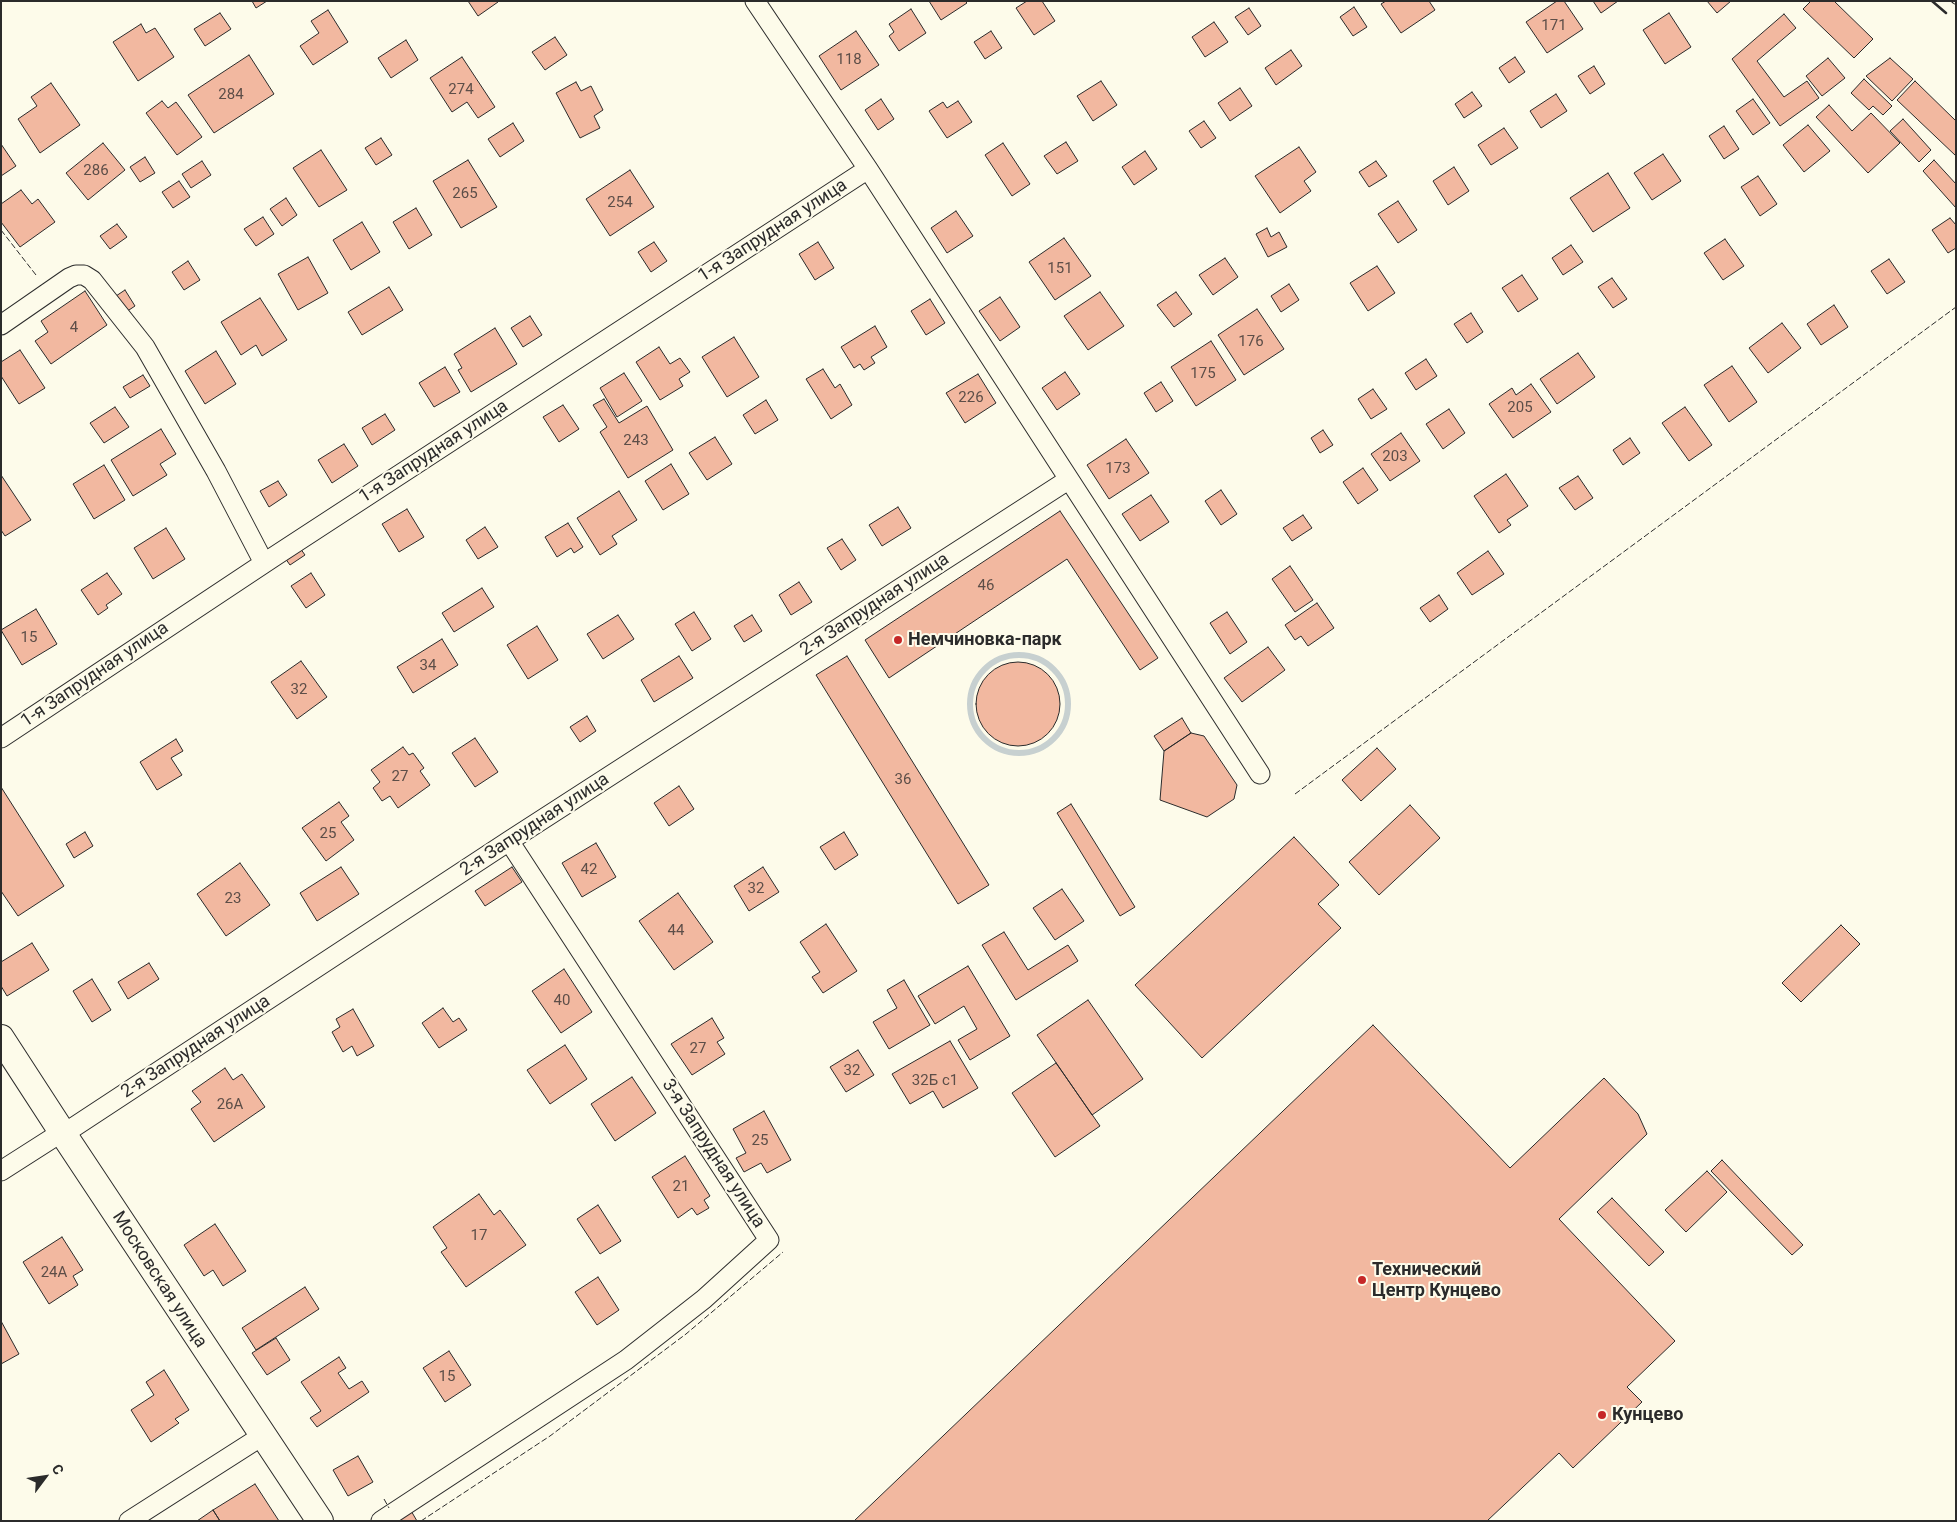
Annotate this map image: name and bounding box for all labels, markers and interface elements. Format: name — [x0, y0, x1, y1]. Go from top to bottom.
house number: 171 — [1541, 17, 1567, 35]
house number: 118 — [836, 51, 862, 69]
house number: 274 — [448, 81, 474, 99]
house number: 284 — [218, 86, 244, 104]
house number: 286 — [83, 162, 109, 180]
street label: 1-я Запрудная улица — [695, 175, 851, 287]
house number: 265 — [452, 185, 478, 203]
house number: 254 — [607, 194, 633, 212]
house number: 151 — [1047, 260, 1073, 278]
house number: 4 — [70, 319, 78, 337]
house number: 176 — [1238, 333, 1264, 351]
house number: 175 — [1190, 365, 1216, 383]
house number: 226 — [958, 389, 984, 407]
street label: 1-я Запрудная улица — [356, 396, 512, 508]
house number: 205 — [1507, 399, 1533, 417]
house number: 243 — [623, 432, 649, 450]
house number: 203 — [1382, 448, 1408, 466]
house number: 173 — [1105, 460, 1131, 478]
street label: 2-я Запрудная улица — [797, 549, 953, 661]
house number: 46 — [978, 577, 994, 595]
street label: 1-я Запрудная улица — [17, 618, 173, 732]
house number: 15 — [21, 629, 37, 647]
place label: Немчиновка-парк — [908, 629, 1062, 651]
marker: Немчиновка-парк — [892, 634, 904, 646]
house number: 34 — [420, 657, 436, 675]
house number: 32 — [291, 681, 307, 699]
house number: 27 — [392, 768, 408, 786]
street label: 2-я Запрудная улица — [457, 769, 613, 881]
house number: 36 — [895, 771, 911, 789]
house number: 25 — [320, 825, 336, 843]
house number: 42 — [581, 861, 597, 879]
house number: 32 — [748, 880, 764, 898]
house number: 23 — [225, 890, 241, 908]
house number: 44 — [668, 922, 684, 940]
street label: 2-я Запрудная улица — [118, 991, 274, 1103]
house number: 40 — [554, 992, 570, 1010]
house number: 27 — [690, 1040, 706, 1058]
house number: 32 — [844, 1062, 860, 1080]
house number: 32Б с1 — [912, 1072, 958, 1090]
street label: 3-я Запрудная улица — [657, 1076, 769, 1232]
house number: 26А — [217, 1096, 243, 1114]
house number: 25 — [752, 1132, 768, 1150]
house number: 21 — [673, 1178, 689, 1196]
street label: Московская улица — [107, 1208, 211, 1352]
house number: 17 — [471, 1227, 487, 1245]
place label: Технический Центр Кунцево — [1372, 1259, 1501, 1302]
house number: 24А — [41, 1264, 67, 1282]
marker: Технический Центр Кунцево — [1356, 1274, 1368, 1286]
house number: 15 — [439, 1368, 455, 1386]
place label: Кунцево — [1612, 1404, 1684, 1426]
marker: Кунцево — [1596, 1409, 1608, 1421]
north arrow — [20, 1452, 70, 1502]
text: С — [49, 1461, 67, 1477]

